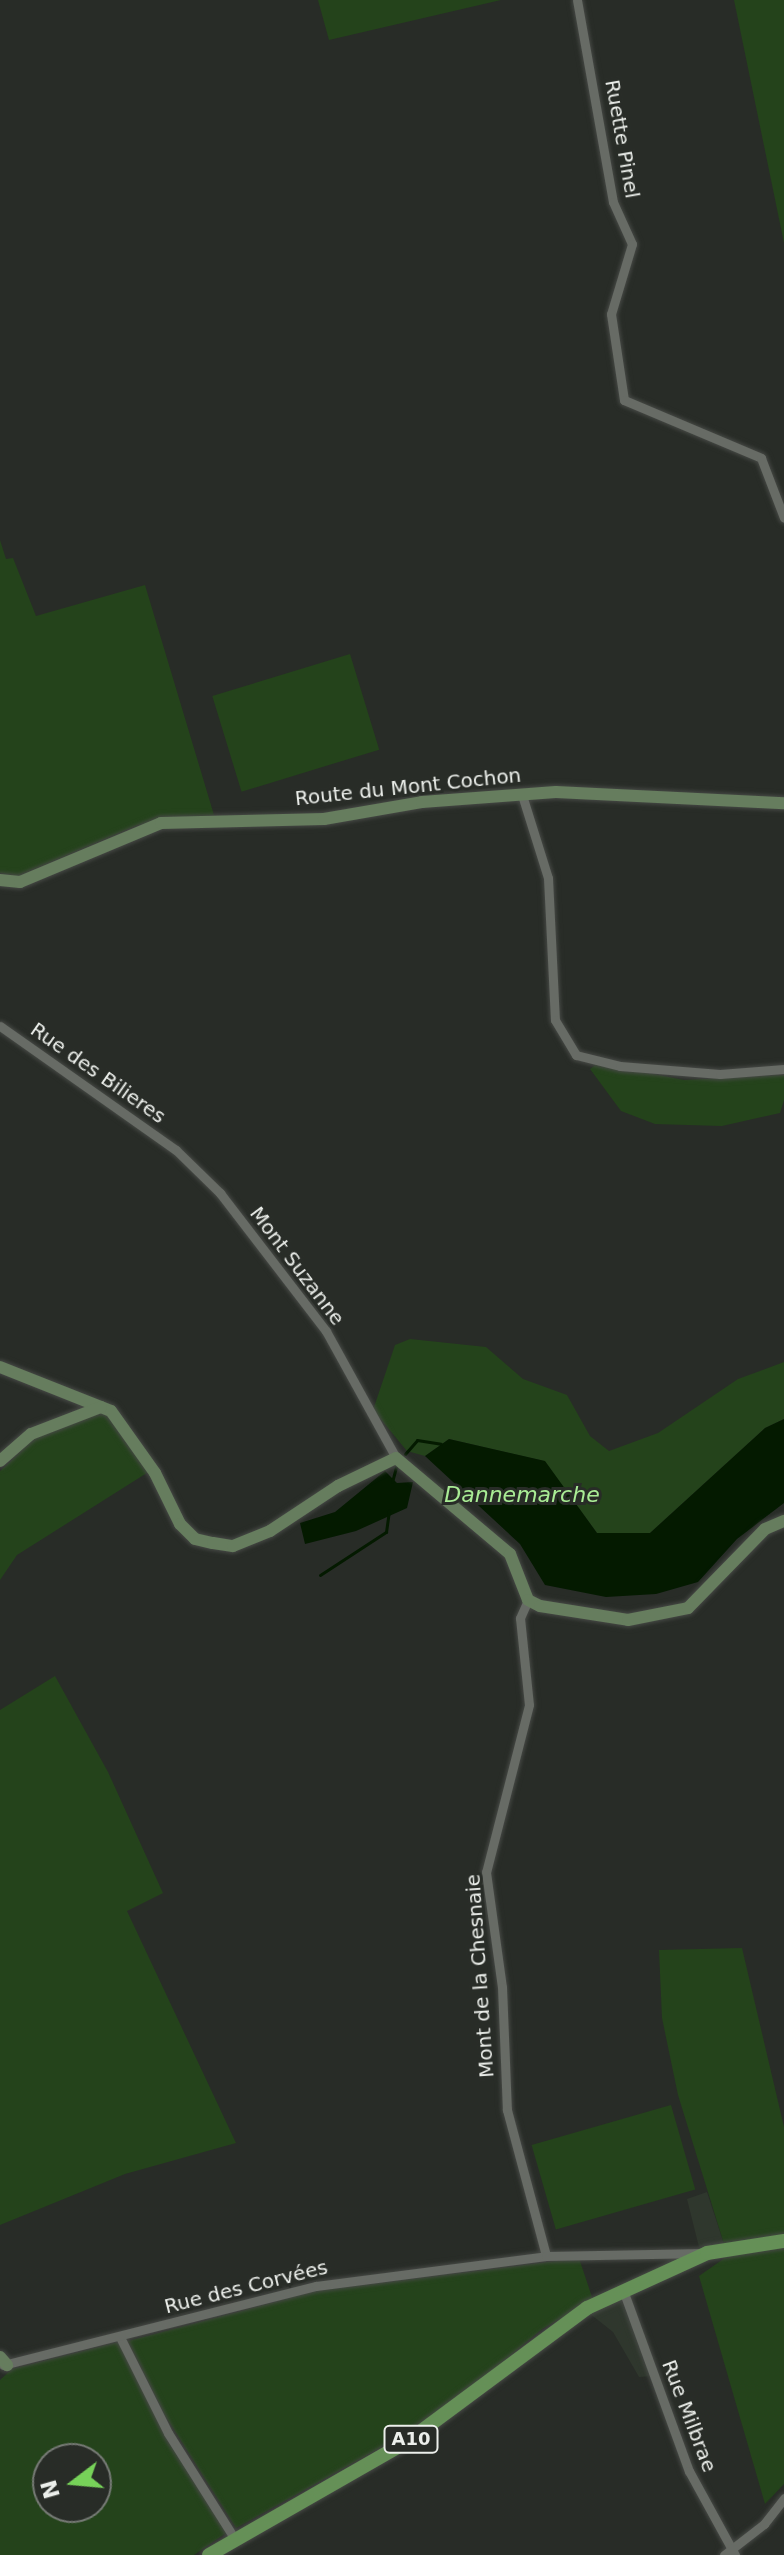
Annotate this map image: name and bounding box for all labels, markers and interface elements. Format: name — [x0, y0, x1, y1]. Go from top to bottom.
street label: Ruette Pinel — [600, 78, 644, 200]
street label: Route du Mont Cochon — [294, 763, 522, 811]
street label: Rue des Bilieres — [26, 1017, 170, 1129]
street label: Mont Suzanne — [245, 1202, 349, 1330]
water label: Dannemarche — [444, 1482, 600, 1508]
street label: Mont de la Chesnaie — [461, 1873, 499, 2079]
street label: Rue des Corvées — [162, 2255, 330, 2319]
street label: Rue Milbrae — [657, 2357, 721, 2475]
road number: A10 — [383, 2425, 439, 2453]
north arrow — [32, 2443, 112, 2523]
text: N — [36, 2477, 65, 2502]

